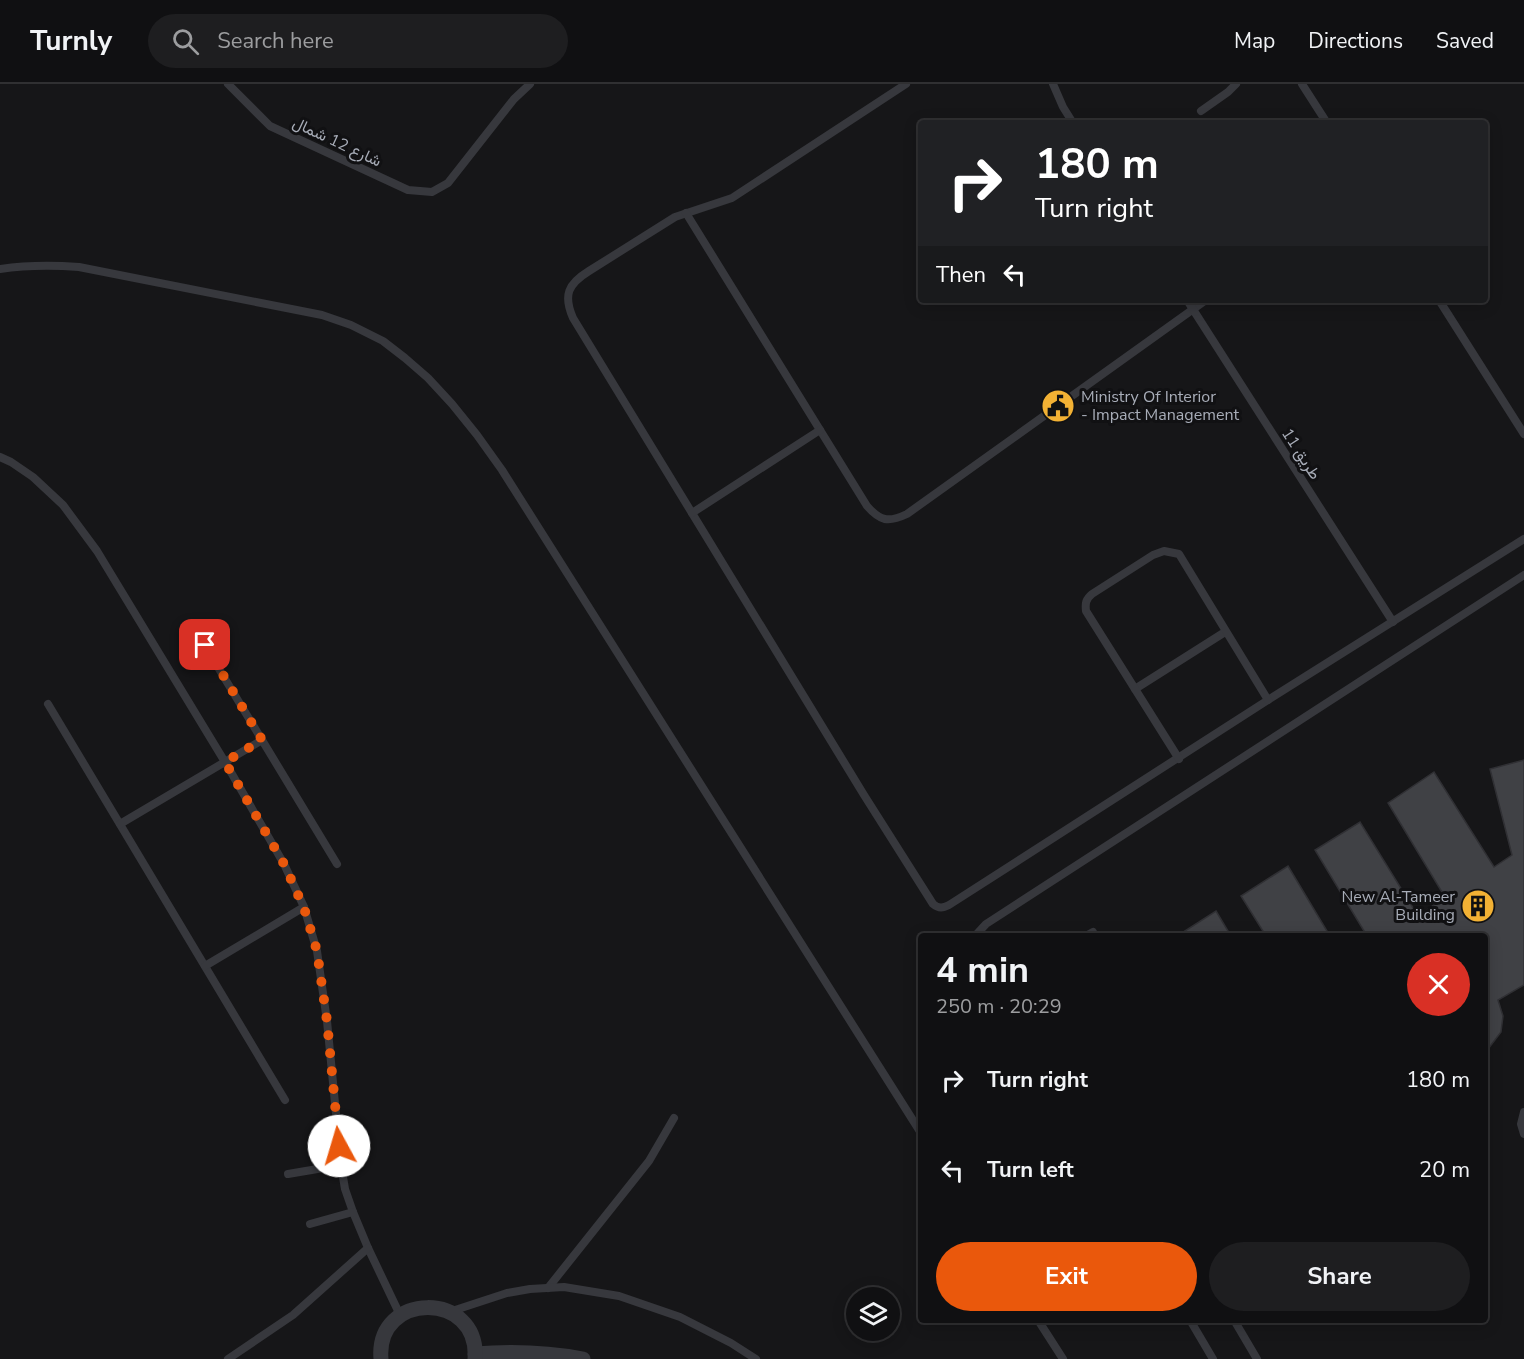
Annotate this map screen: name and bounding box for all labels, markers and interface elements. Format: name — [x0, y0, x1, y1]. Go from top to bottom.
search box — [148, 14, 568, 68]
text: Turnly — [30, 22, 112, 60]
icon: search — [169, 25, 202, 58]
text: Search here — [217, 26, 334, 56]
text: Map — [1234, 27, 1275, 55]
text: Directions — [1308, 27, 1403, 55]
text: Saved — [1436, 27, 1494, 55]
street label: شارع 12 شمال — [289, 112, 385, 172]
text: 180 m — [1035, 136, 1159, 193]
icon: right — [936, 144, 1014, 222]
text: Turn right — [1035, 190, 1153, 227]
icon: left — [998, 258, 1031, 291]
text: Then — [936, 260, 986, 290]
place label: Ministry Of Interior - Impact Management — [1081, 386, 1240, 426]
public building icon: Ministry Of Interior - Impact Management — [1040, 388, 1076, 424]
street label: طريق 11 — [1276, 424, 1326, 484]
pin — [179, 619, 230, 670]
icon: arrive — [188, 628, 221, 661]
place label: New Al-Tameer Building — [1342, 886, 1455, 926]
building icon: New Al-Tameer Building — [1460, 888, 1496, 924]
text: 4 min — [936, 946, 1029, 995]
button: close — [1407, 953, 1470, 1016]
text: 250 m · 20:29 — [936, 993, 1062, 1020]
icon: right — [936, 1064, 969, 1097]
text: Turn right — [987, 1065, 1088, 1095]
text: 180 m — [1406, 1065, 1470, 1095]
position arrow — [307, 1114, 371, 1178]
icon: left — [936, 1154, 969, 1187]
text: Turn left — [987, 1155, 1074, 1185]
text: 20 m — [1419, 1155, 1470, 1185]
button: Exit — [936, 1242, 1197, 1311]
button: Share — [1209, 1242, 1470, 1311]
map controls — [846, 1287, 900, 1341]
button: layers — [846, 1287, 900, 1341]

